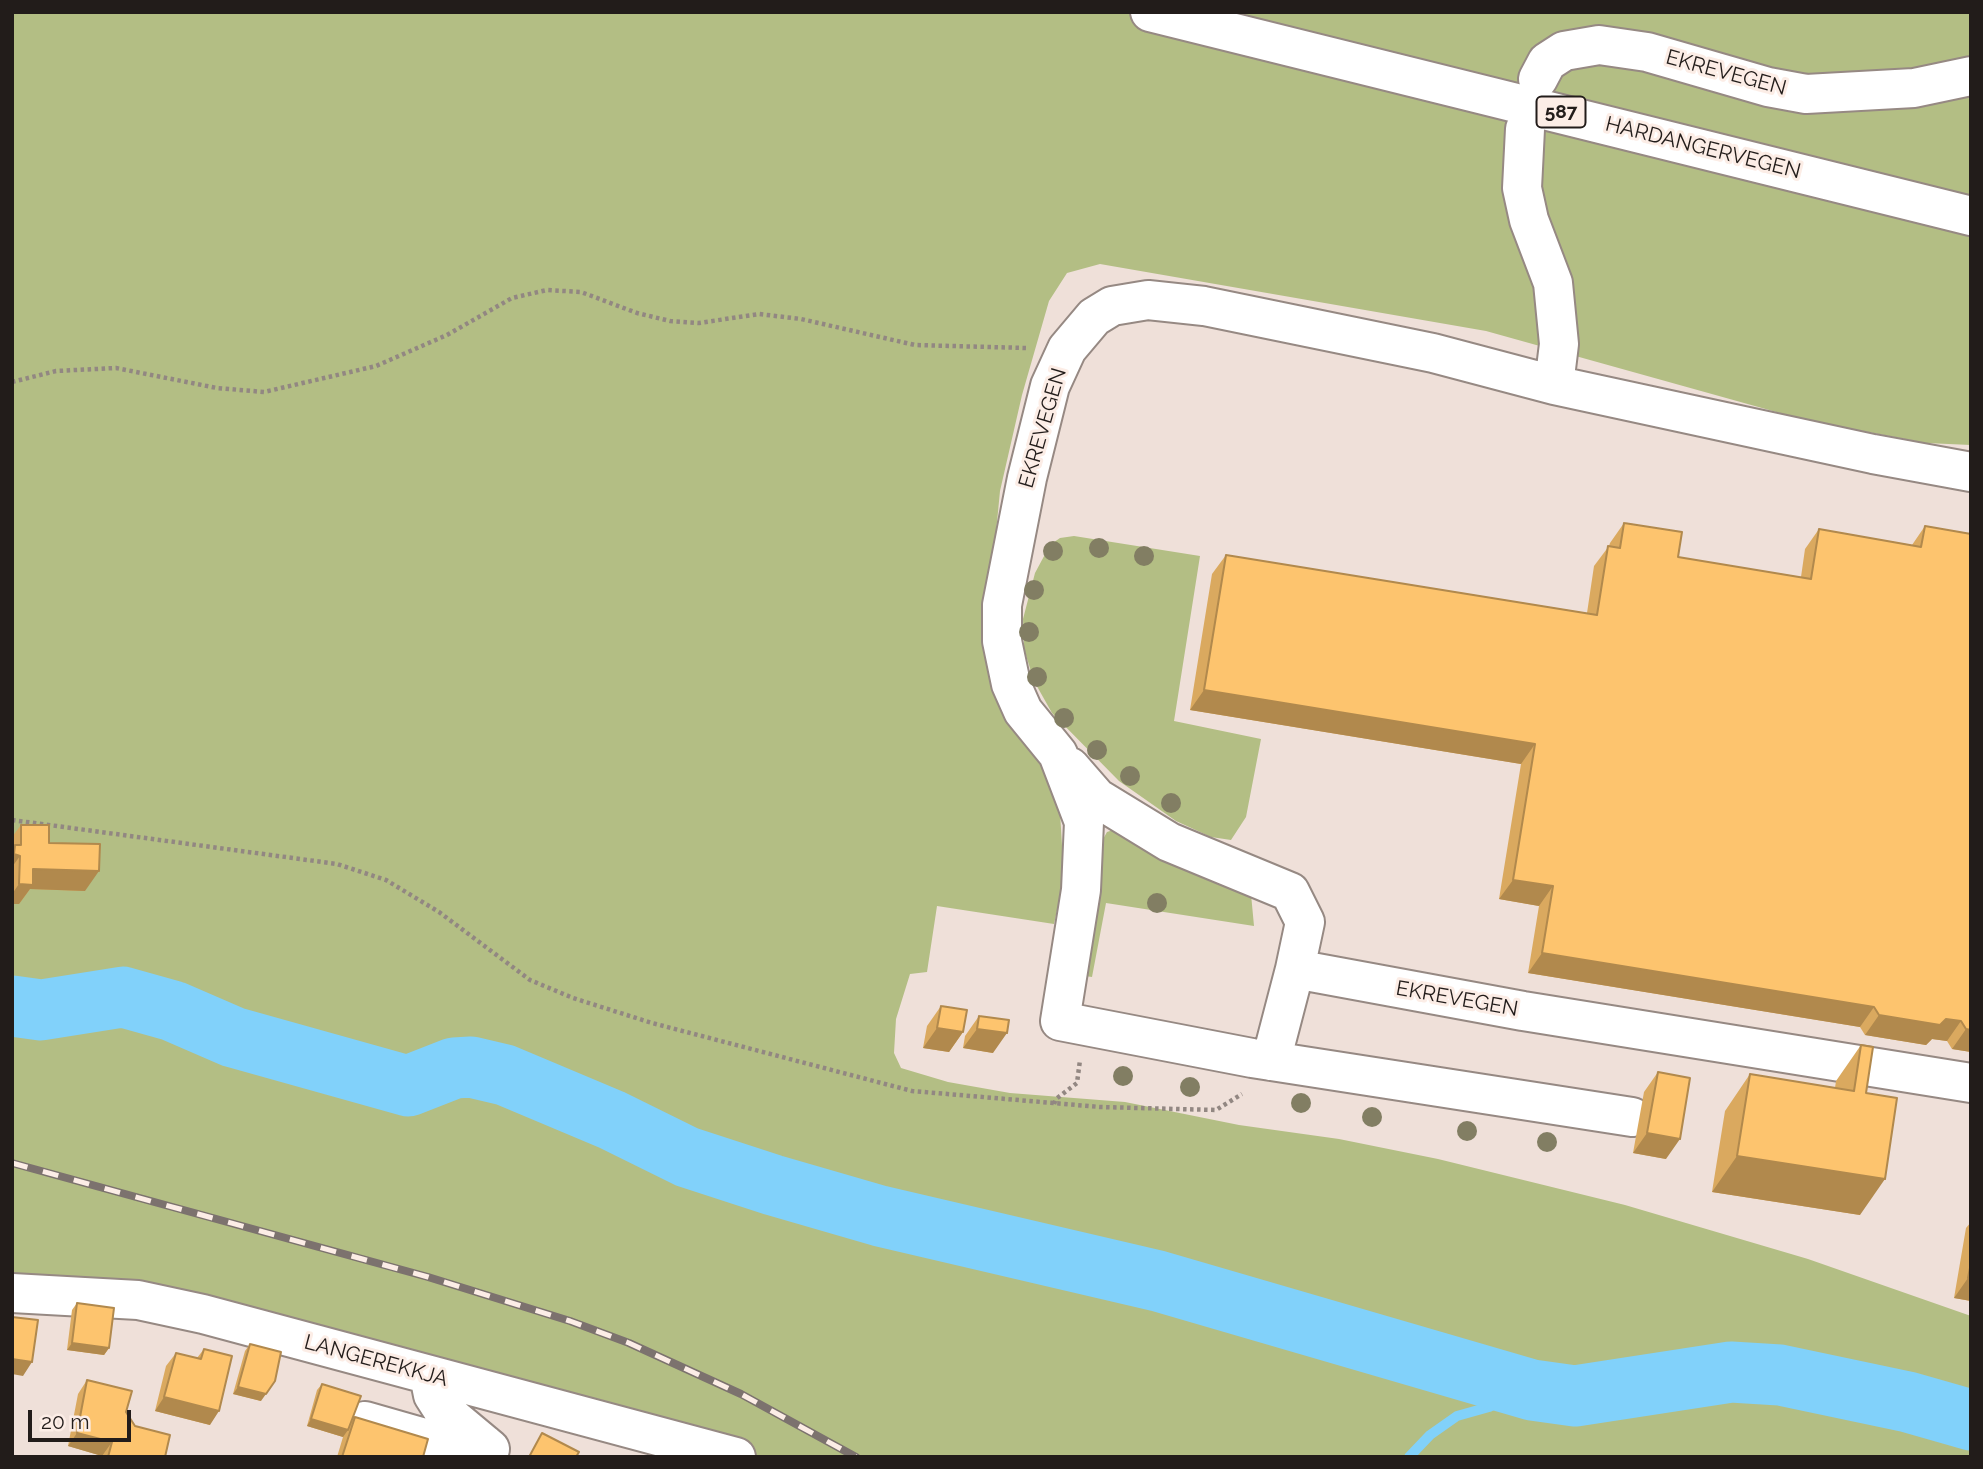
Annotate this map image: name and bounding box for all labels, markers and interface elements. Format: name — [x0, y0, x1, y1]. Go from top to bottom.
street label: EKREVEGEN — [1663, 45, 1789, 101]
road number: 587 — [1536, 96, 1586, 128]
street label: HARDANGERVEGEN — [1603, 112, 1803, 184]
street label: EKREVEGEN — [1014, 365, 1072, 491]
street label: EKREVEGEN — [1394, 976, 1520, 1022]
street label: LANGEREKKJA — [301, 1330, 451, 1392]
scale bar — [32, 1396, 135, 1440]
text: 20 m — [41, 1409, 89, 1434]

